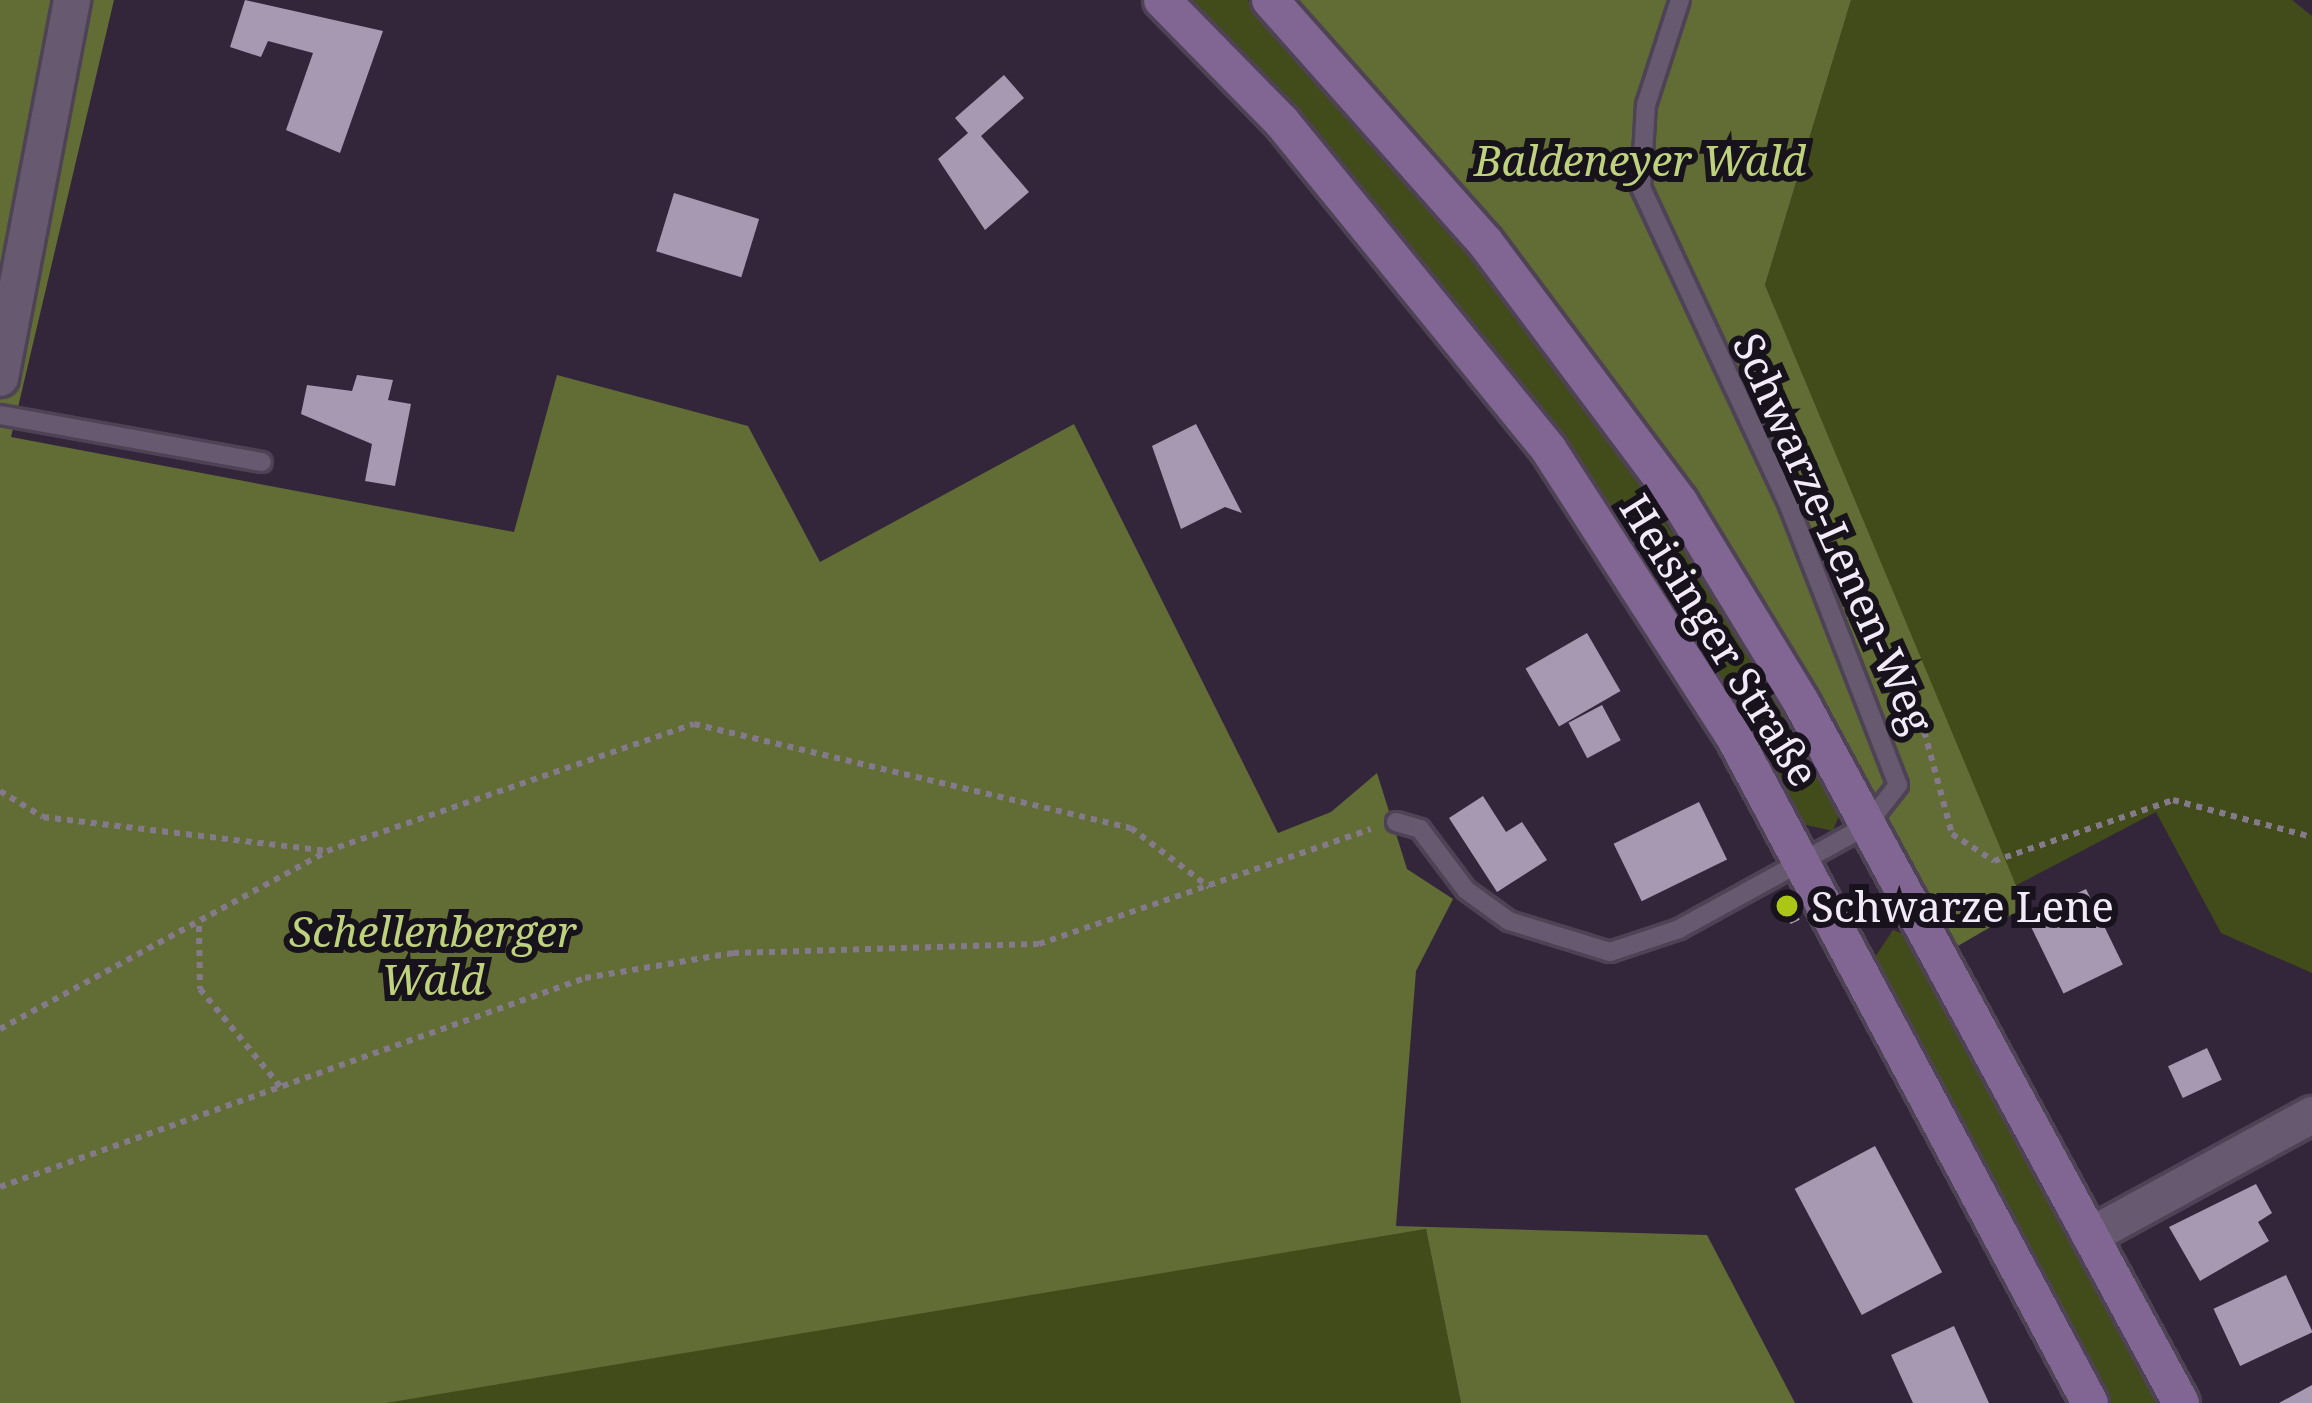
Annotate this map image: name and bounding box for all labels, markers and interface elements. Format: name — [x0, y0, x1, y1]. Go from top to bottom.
park label: Baldeneyer Wald — [1474, 135, 1806, 185]
street label: Schwarze-Lenen-Weg — [1723, 326, 1945, 740]
street label: Heisinger Straße — [1610, 485, 1830, 795]
place label: Schwarze Lene — [1811, 881, 2114, 931]
marker: Schwarze Lene — [1774, 893, 1800, 919]
park label: Schellenberger Wald — [289, 906, 577, 1004]

